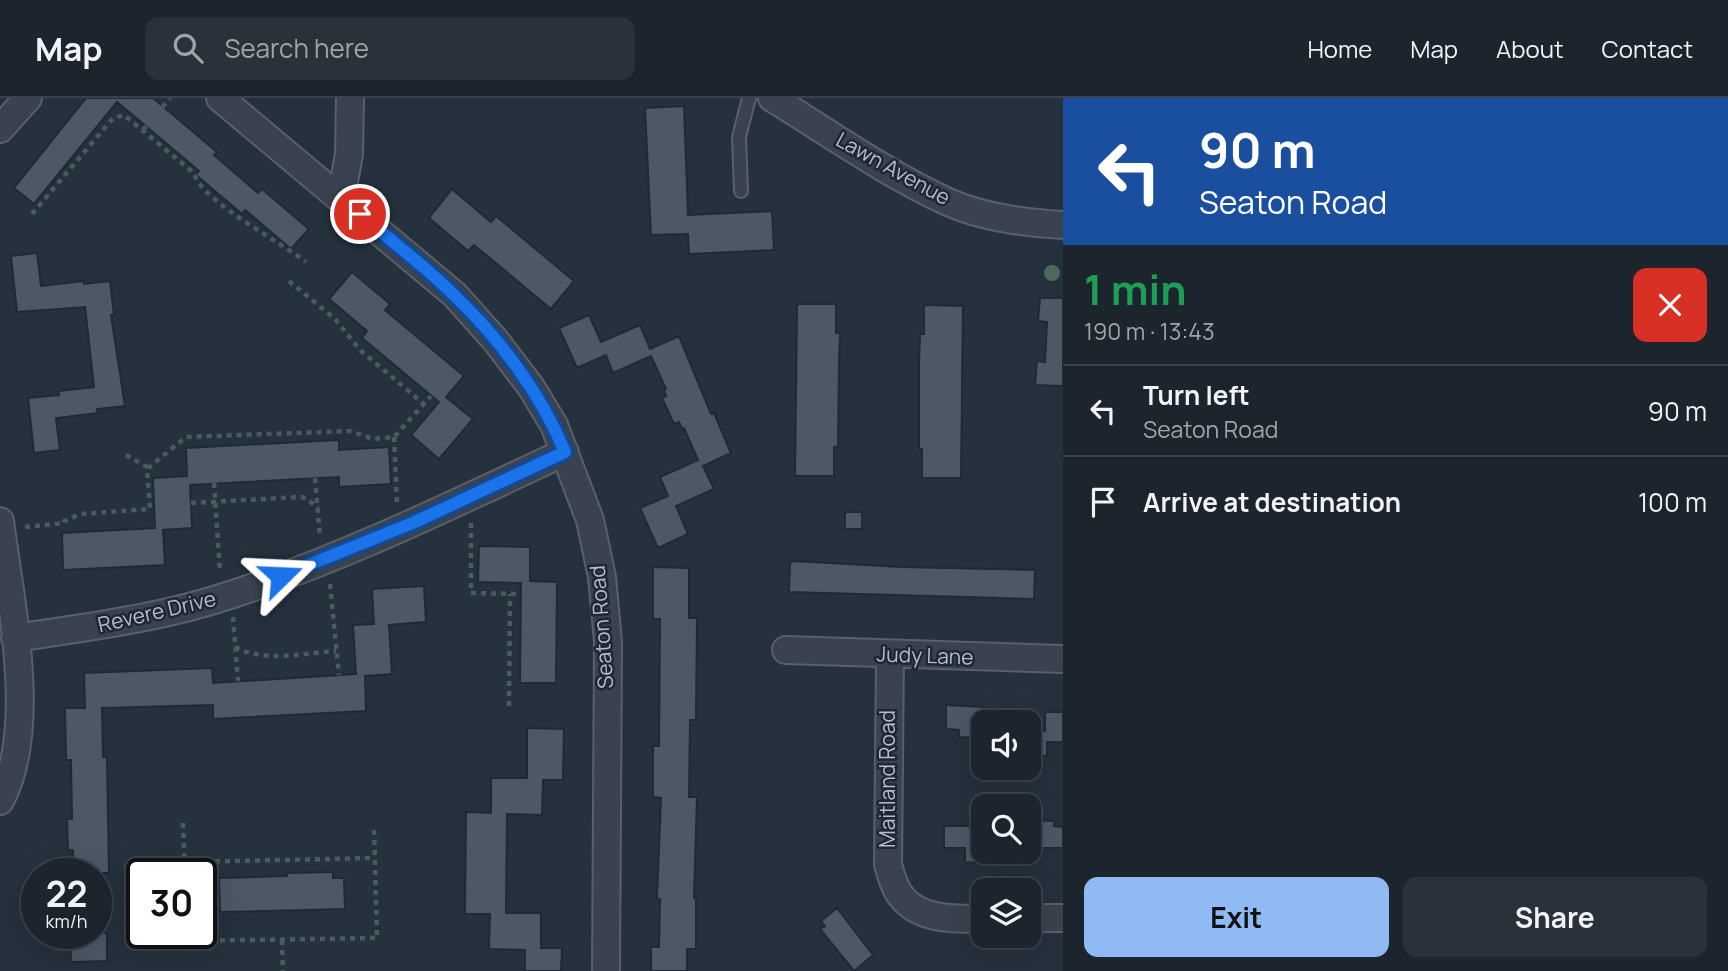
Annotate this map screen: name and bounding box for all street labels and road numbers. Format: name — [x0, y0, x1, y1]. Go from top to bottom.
street label: Lawn Avenue — [831, 125, 956, 211]
street label: Seaton Road — [583, 564, 619, 690]
street label: Revere Drive — [95, 584, 219, 638]
street label: Judy Lane — [876, 639, 974, 671]
street label: Maitland Road — [873, 710, 901, 848]

